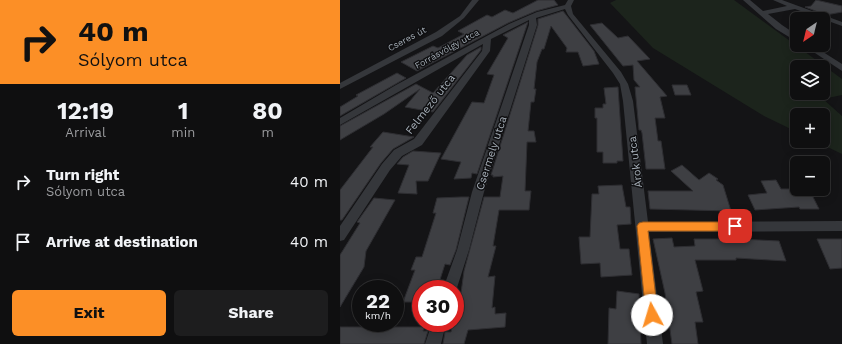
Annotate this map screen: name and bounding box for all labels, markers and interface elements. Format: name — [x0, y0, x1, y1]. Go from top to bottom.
north arrow — [790, 12, 830, 52]
map controls — [790, 12, 830, 196]
text: 40 m — [78, 15, 148, 48]
icon: right — [12, 16, 64, 68]
street label: Cseres út — [386, 25, 428, 53]
street label: Forrásvölgy utca — [413, 27, 481, 71]
text: Sólyom utca — [78, 49, 188, 70]
button: layers — [790, 60, 830, 100]
street label: Felmező utca — [403, 72, 458, 137]
text: 12:19 — [57, 97, 114, 125]
text: 1 — [178, 97, 188, 125]
text: 80 — [252, 97, 283, 125]
button: + — [790, 108, 830, 148]
street label: Csermely utca — [473, 115, 510, 192]
text: Arrival — [65, 125, 106, 140]
text: min — [171, 125, 195, 140]
text: m — [261, 125, 274, 140]
street label: Árok utca — [625, 135, 645, 189]
button: − — [790, 156, 830, 196]
text: Turn right — [46, 166, 119, 184]
icon: right — [12, 171, 34, 193]
text: 40 m — [290, 173, 328, 191]
text: Sólyom utca — [46, 184, 125, 199]
pin — [718, 209, 752, 243]
icon: arrive — [724, 215, 746, 237]
icon: arrive — [12, 231, 34, 253]
text: Arrive at destination — [46, 233, 198, 251]
text: 40 m — [290, 233, 328, 251]
speed limit sign: 30 — [412, 280, 464, 332]
text: 22 — [366, 289, 390, 313]
button: Exit — [12, 290, 166, 336]
button: Share — [174, 290, 328, 336]
position arrow — [631, 294, 673, 336]
text: km/h — [365, 310, 391, 321]

